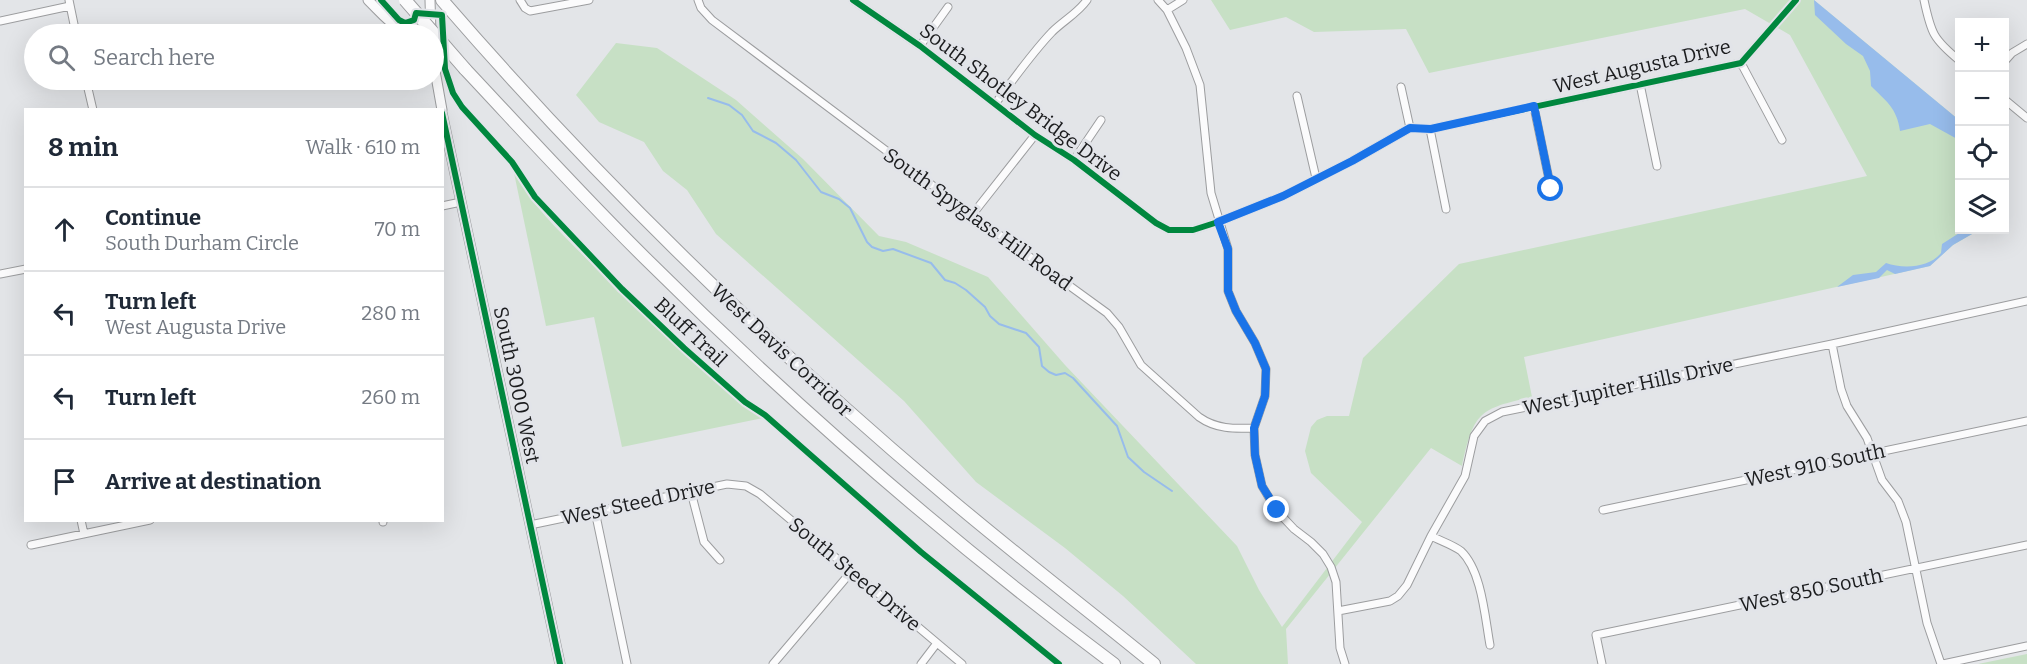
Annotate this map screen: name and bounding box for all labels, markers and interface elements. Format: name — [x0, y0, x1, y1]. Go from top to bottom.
street label: South Shotley Bridge Drive — [915, 18, 1127, 186]
map controls — [1955, 18, 2009, 234]
button: + — [1955, 18, 2009, 72]
search box — [24, 24, 444, 90]
street label: West Augusta Drive — [1551, 34, 1733, 98]
icon: search — [45, 41, 78, 74]
text: Search here — [93, 44, 215, 71]
button: − — [1955, 72, 2009, 126]
button: locate — [1955, 126, 2009, 180]
text: 8 min — [48, 132, 118, 163]
text: Walk · 610 m — [305, 135, 420, 159]
street label: South Spyglass Hill Road — [879, 143, 1077, 296]
route start — [1537, 175, 1563, 201]
button: layers — [1955, 180, 2009, 234]
text: Continue — [105, 204, 201, 231]
icon: ahead — [48, 213, 81, 246]
text: 70 m — [374, 217, 420, 241]
text: South Durham Circle — [105, 231, 299, 255]
street label: West Davis Corridor — [706, 278, 858, 422]
text: Turn left — [105, 288, 197, 315]
street label: Bluff Trail — [650, 292, 732, 372]
icon: left — [48, 297, 81, 330]
text: 280 m — [361, 301, 420, 325]
street label: South 3000 West — [489, 304, 545, 466]
text: West Augusta Drive — [105, 315, 286, 339]
street label: West Jupiter Hills Drive — [1521, 352, 1735, 420]
icon: left — [48, 381, 81, 414]
text: Turn left — [105, 384, 197, 411]
text: 260 m — [361, 385, 420, 409]
street label: West 910 South — [1743, 438, 1888, 492]
icon: arrive — [48, 465, 81, 498]
text: Arrive at destination — [105, 468, 321, 495]
street label: West Steed Drive — [559, 474, 717, 530]
route end — [1263, 496, 1289, 522]
street label: South Steed Drive — [784, 512, 926, 636]
street label: West 850 South — [1737, 563, 1885, 617]

